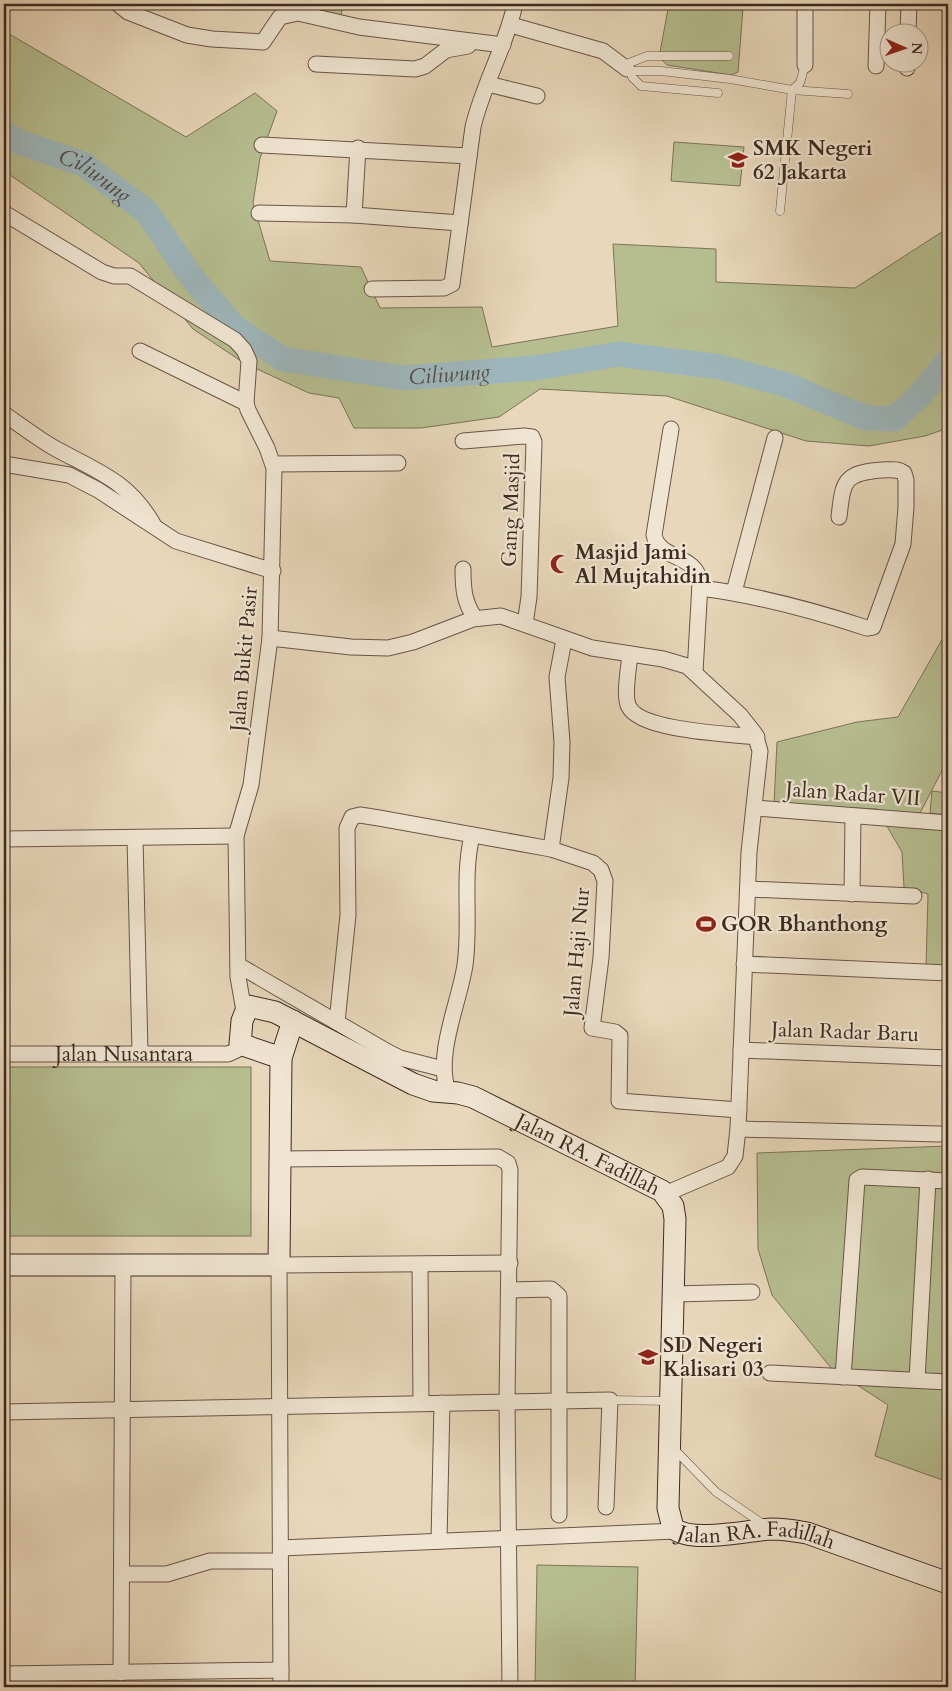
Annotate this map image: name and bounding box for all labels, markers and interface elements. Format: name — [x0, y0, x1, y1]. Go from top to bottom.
north arrow — [880, 22, 930, 72]
text: N — [907, 42, 926, 55]
place label: SMK Negeri 62 Jakarta — [753, 134, 873, 187]
water label: Ciliwung — [55, 142, 137, 210]
school or university icon: SMK Negeri 62 Jakarta — [727, 149, 749, 171]
water label: Ciliwung — [408, 356, 491, 393]
street label: Gang Masjid — [495, 453, 527, 567]
place label: Masjid Jami Al Mujtahidin — [575, 538, 712, 591]
mosque icon: Masjid Jami Al Mujtahidin — [549, 553, 571, 575]
street label: Jalan Bukit Pasir — [223, 585, 265, 736]
street label: Jalan Radar VII — [782, 775, 921, 813]
street label: Jalan Haji Nur — [557, 886, 597, 1021]
place label: GOR Bhanthong — [721, 910, 888, 939]
sports icon: GOR Bhanthong — [695, 913, 717, 935]
street label: Jalan Radar Baru — [768, 1015, 919, 1049]
street label: Jalan Nusantara — [52, 1040, 193, 1069]
street label: Jalan RA. Fadillah — [508, 1105, 666, 1203]
place label: SD Negeri Kalisari 03 — [663, 1331, 764, 1384]
school or university icon: SD Negeri Kalisari 03 — [637, 1346, 659, 1368]
street label: Jalan RA. Fadillah — [671, 1514, 839, 1556]

